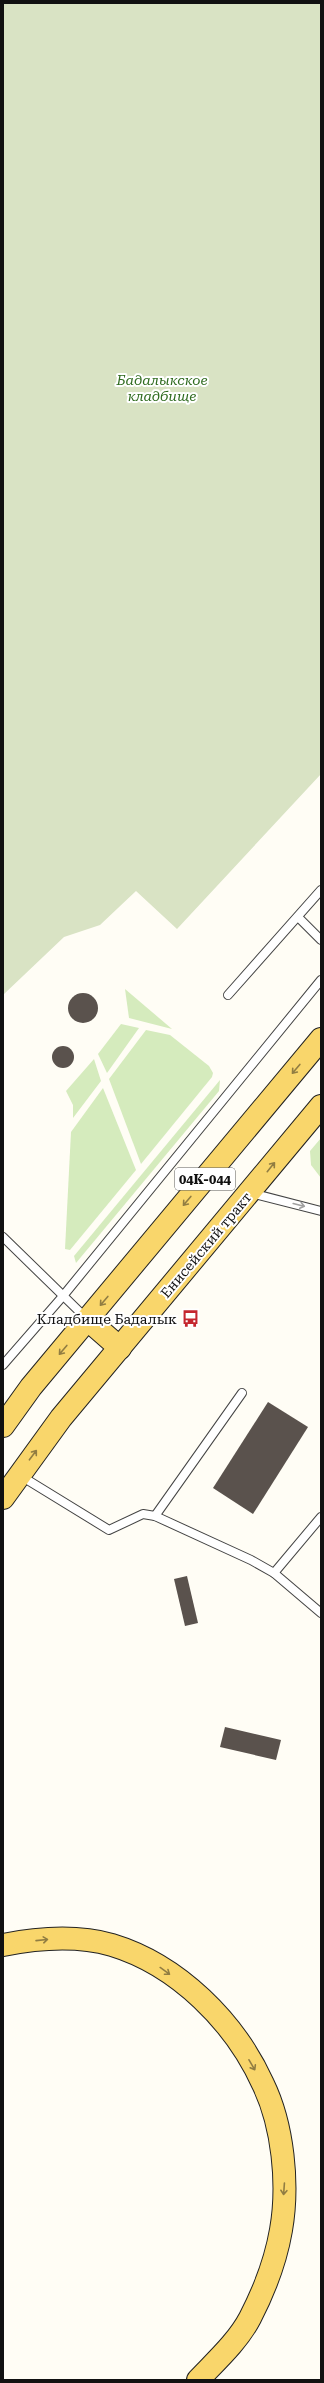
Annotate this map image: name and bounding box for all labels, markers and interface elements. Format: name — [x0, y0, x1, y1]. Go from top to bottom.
park label: Бадалыкское кладбище — [115, 372, 208, 404]
one-way arrow — [292, 1063, 301, 1074]
one-way arrow — [266, 1162, 275, 1173]
road number: 04К-044 — [175, 1168, 235, 1190]
street label: Енисейский тракт — [157, 1189, 255, 1301]
one-way arrow — [182, 1196, 191, 1207]
one-way arrow — [292, 1202, 305, 1210]
one-way arrow — [99, 1296, 108, 1307]
bus stop icon: Кладбище Бадалык — [180, 1309, 200, 1329]
place label: Кладбище Бадалык — [37, 1311, 177, 1327]
one-way arrow — [58, 1344, 67, 1355]
one-way arrow — [29, 1449, 38, 1460]
one-way arrow — [35, 1936, 48, 1944]
one-way arrow — [159, 1967, 170, 1975]
one-way arrow — [249, 2059, 257, 2071]
one-way arrow — [281, 2182, 288, 2195]

